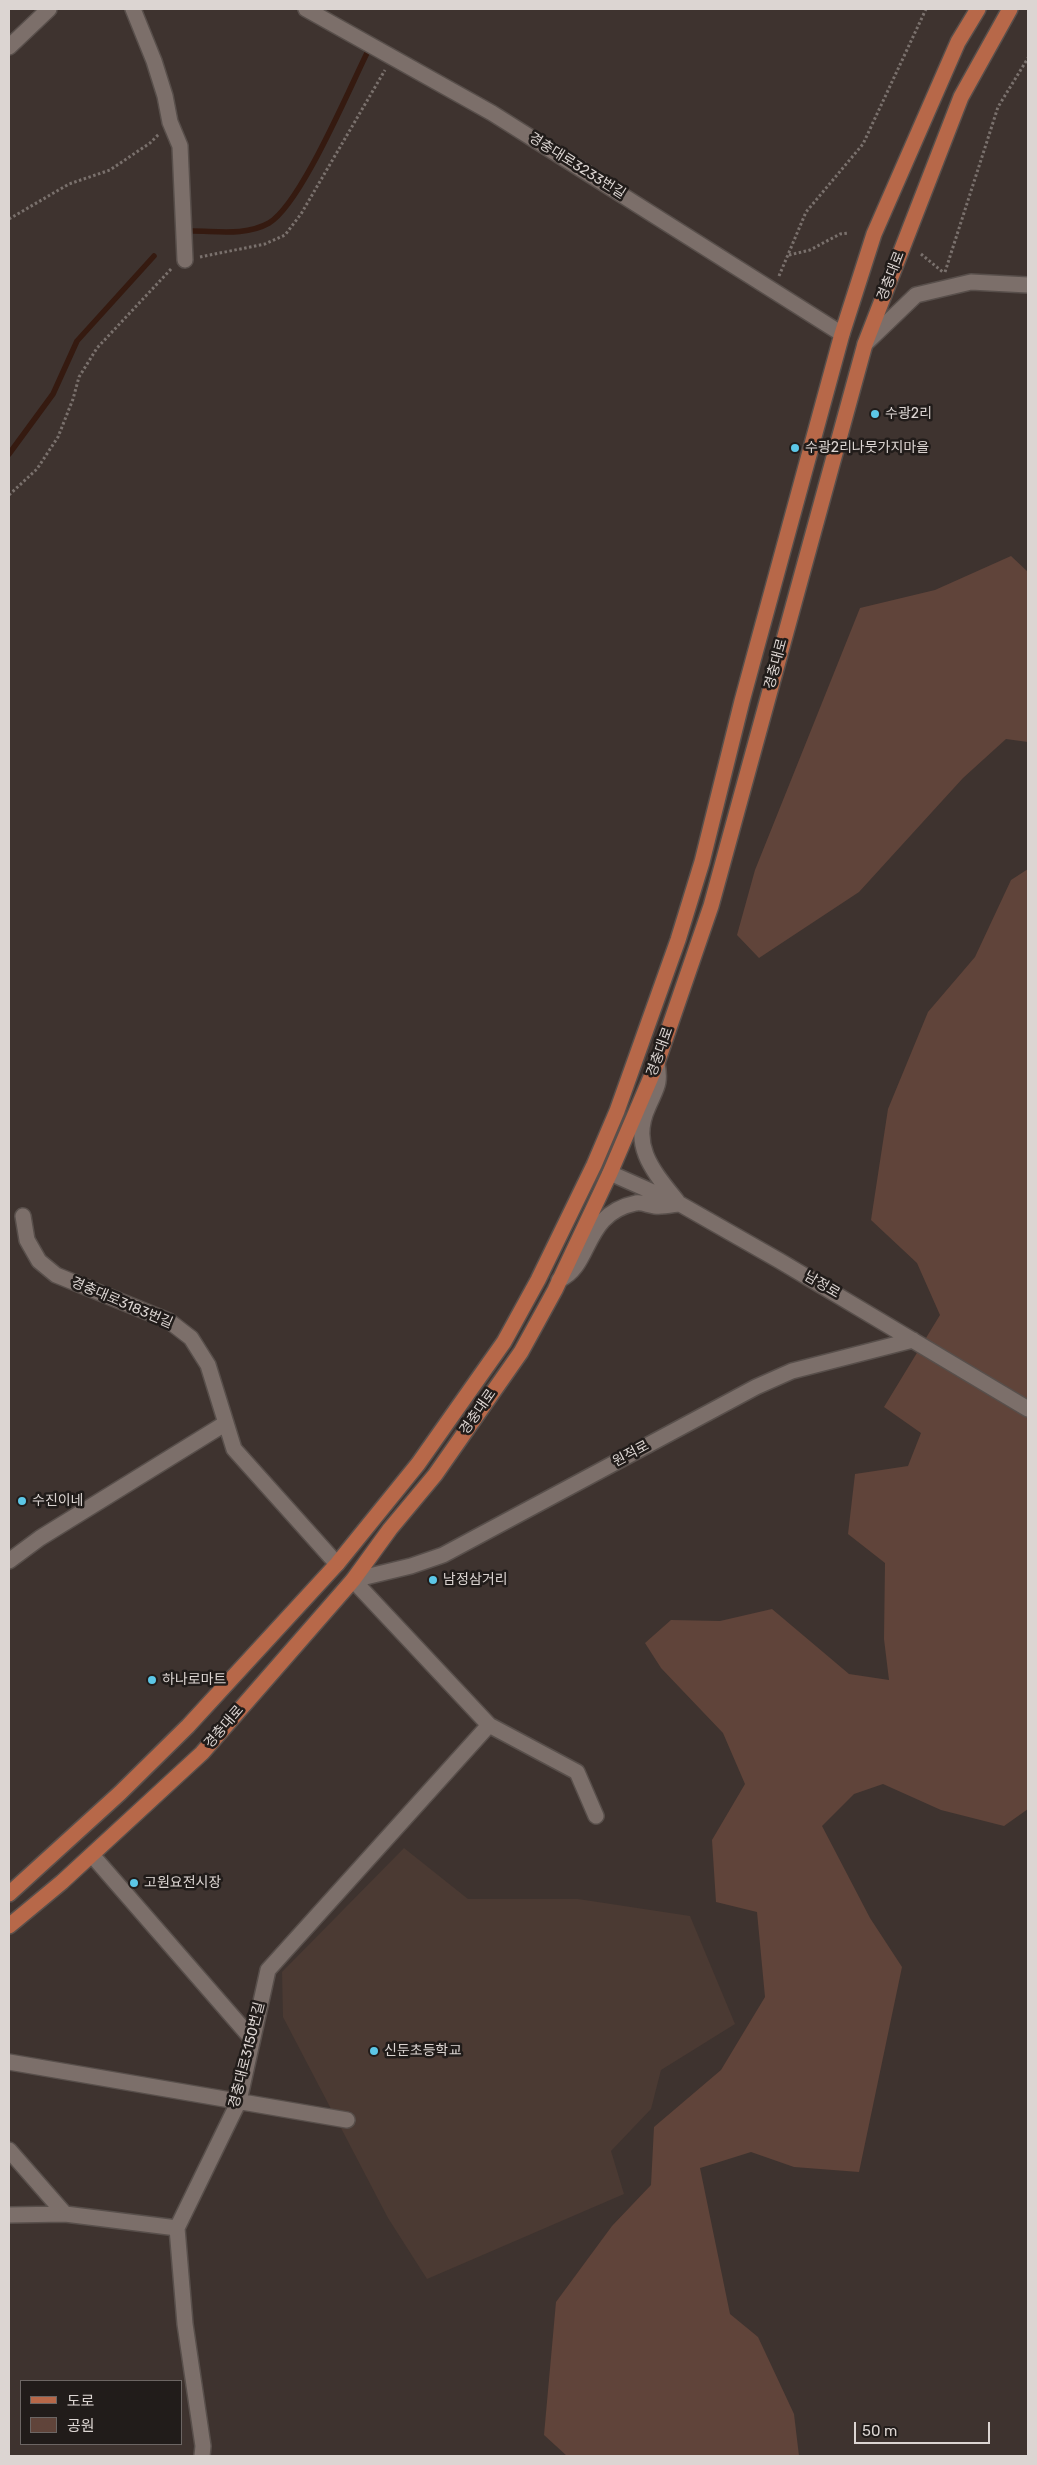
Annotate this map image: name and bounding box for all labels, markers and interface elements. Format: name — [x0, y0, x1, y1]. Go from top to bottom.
street label: 경충대로3233번길 — [526, 130, 628, 202]
street label: 경충대로 — [874, 249, 908, 303]
place label: 수광2리 — [885, 406, 932, 422]
marker: 수광2리 — [869, 408, 881, 420]
place label: 수광2리나뭇가지마을 — [805, 440, 929, 456]
marker: 수광2리나뭇가지마을 — [789, 442, 801, 454]
street label: 경충대로 — [761, 637, 791, 691]
street label: 경충대로 — [643, 1025, 677, 1079]
street label: 남정로 — [801, 1268, 843, 1302]
street label: 경충대로3183번길 — [69, 1274, 175, 1332]
street label: 경충대로 — [456, 1386, 500, 1438]
street label: 원적로 — [610, 1438, 652, 1470]
place label: 수진이네 — [32, 1493, 84, 1509]
marker: 수진이네 — [16, 1495, 28, 1507]
place label: 남정삼거리 — [443, 1572, 507, 1588]
marker: 남정삼거리 — [427, 1574, 439, 1586]
place label: 하나로마트 — [162, 1672, 226, 1688]
marker: 하나로마트 — [146, 1674, 158, 1686]
street label: 경충대로 — [201, 1702, 247, 1752]
place label: 고원요전시장 — [144, 1875, 221, 1891]
marker: 고원요전시장 — [128, 1877, 140, 1889]
street label: 경충대로3150번길 — [226, 2000, 268, 2110]
place label: 신둔초등학교 — [384, 2043, 461, 2059]
marker: 신둔초등학교 — [368, 2045, 380, 2057]
legend — [20, 2380, 182, 2445]
text: 도로 — [67, 2392, 95, 2410]
scale bar — [857, 2412, 993, 2444]
text: 공원 — [67, 2417, 95, 2435]
text: 50 m — [862, 2422, 897, 2440]

